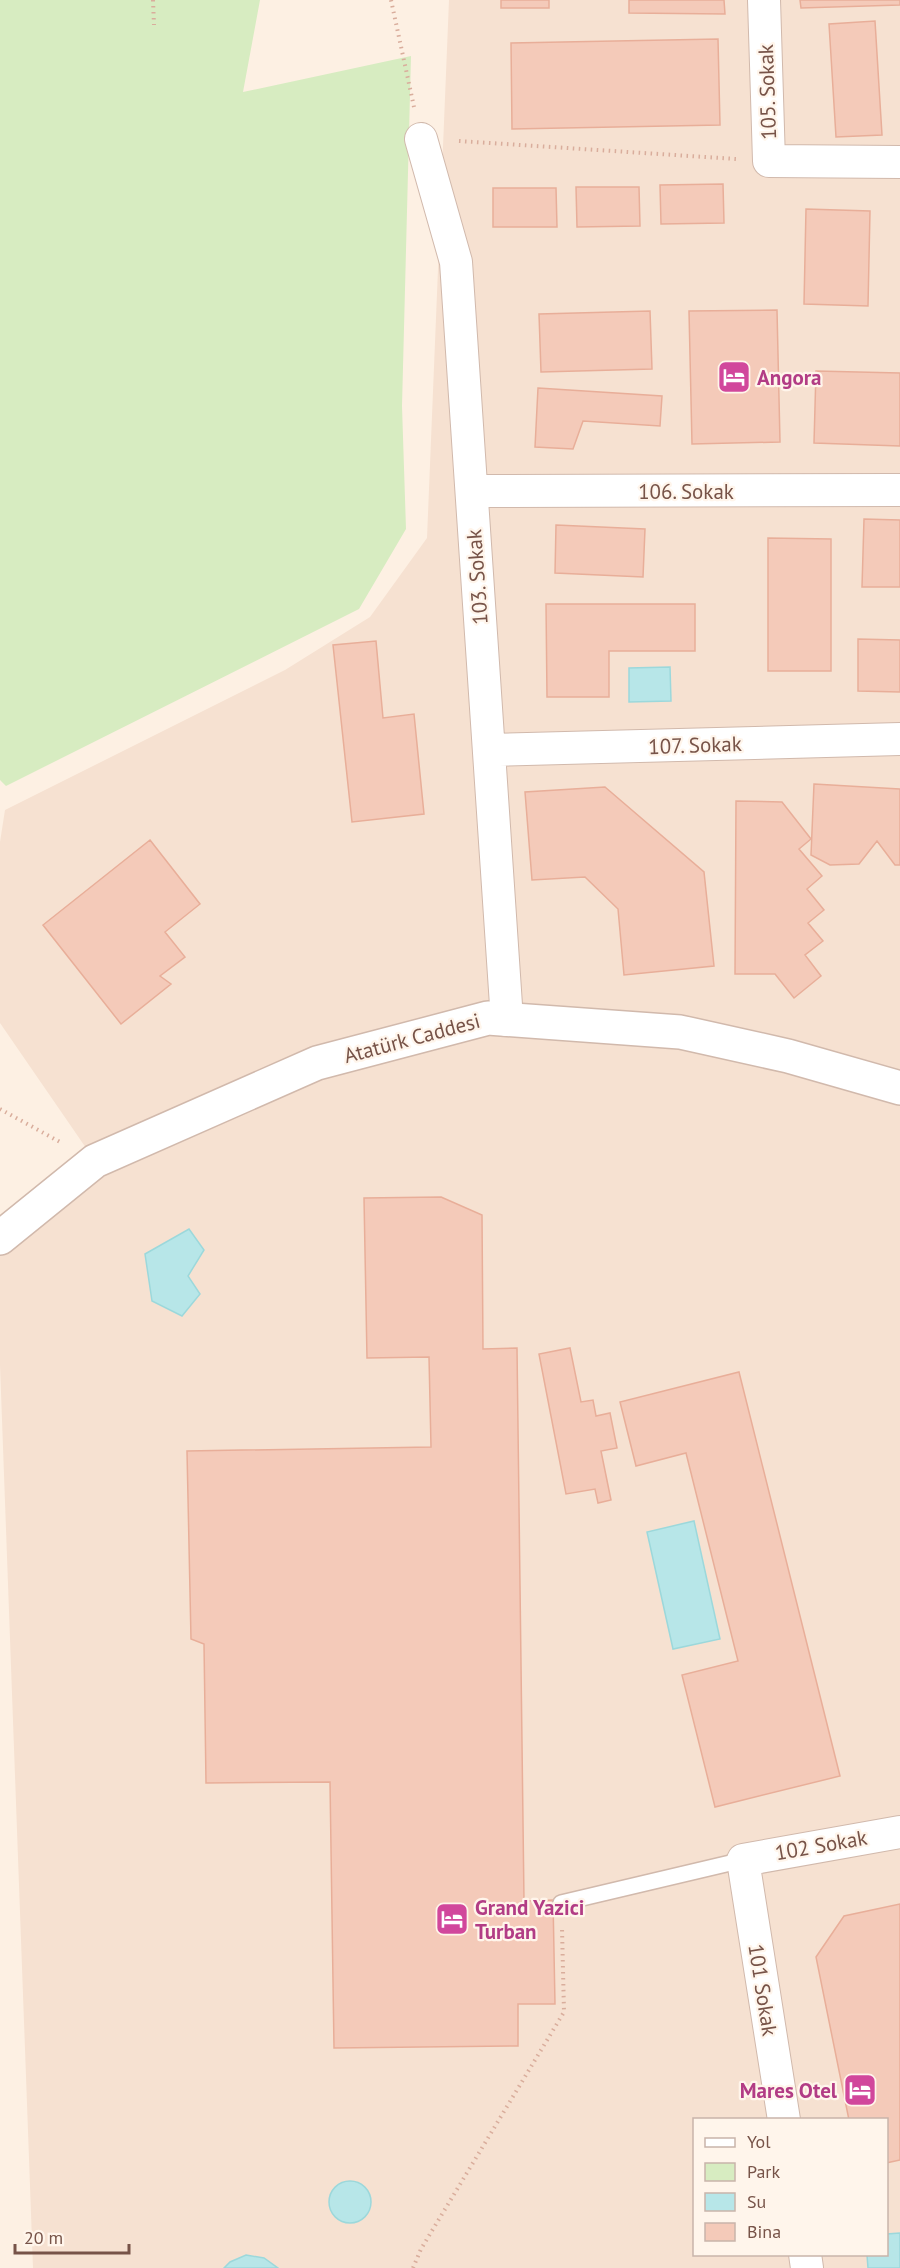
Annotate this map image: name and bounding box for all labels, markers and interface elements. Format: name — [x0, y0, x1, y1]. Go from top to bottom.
street label: 105. Sokak — [752, 44, 782, 140]
hotel icon: Angora — [716, 359, 752, 395]
place label: Angora — [757, 364, 821, 391]
street label: 106. Sokak — [638, 478, 734, 505]
street label: 103. Sokak — [460, 528, 494, 626]
street label: 107. Sokak — [648, 730, 742, 760]
street label: Atatürk Caddesi — [341, 1007, 483, 1069]
street label: 102 Sokak — [773, 1824, 869, 1866]
place label: Grand Yazici Turban — [475, 1894, 584, 1945]
hotel icon: Grand Yazici Turban — [434, 1901, 470, 1937]
street label: 101 Sokak — [742, 1942, 784, 2038]
hotel icon: Mares Otel — [842, 2072, 878, 2108]
place label: Mares Otel — [740, 2077, 838, 2104]
legend — [693, 2118, 888, 2256]
text: Yol — [747, 2130, 771, 2153]
text: Park — [747, 2160, 780, 2183]
text: Su — [747, 2190, 766, 2213]
scale bar — [15, 2217, 129, 2255]
text: Bina — [747, 2220, 781, 2243]
text: 20 m — [24, 2226, 63, 2249]

